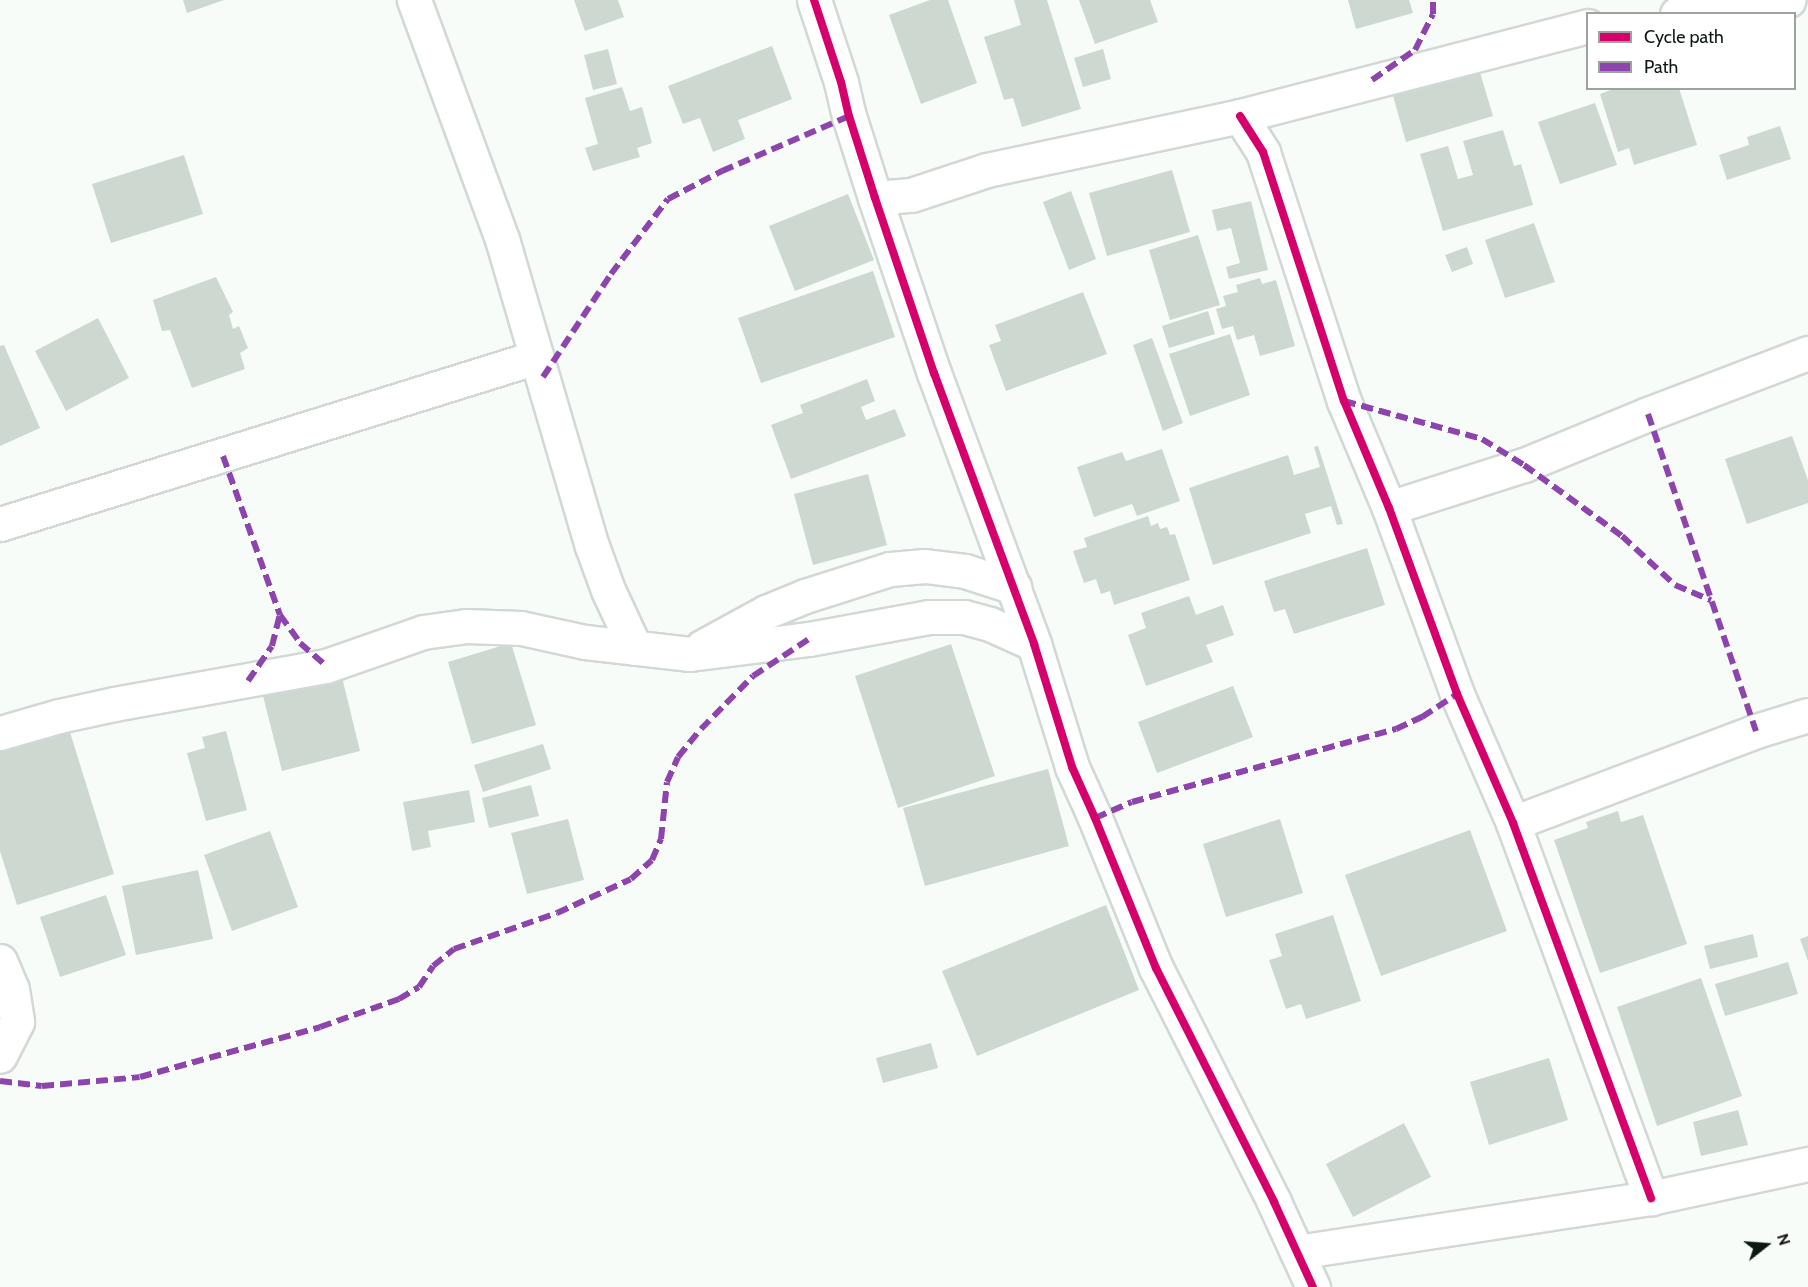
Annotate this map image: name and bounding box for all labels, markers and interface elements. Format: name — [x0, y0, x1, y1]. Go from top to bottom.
legend — [1586, 12, 1796, 90]
text: Cycle path — [1644, 26, 1724, 48]
text: Path — [1644, 56, 1678, 78]
north arrow — [1736, 1215, 1796, 1275]
text: N — [1773, 1231, 1794, 1248]

